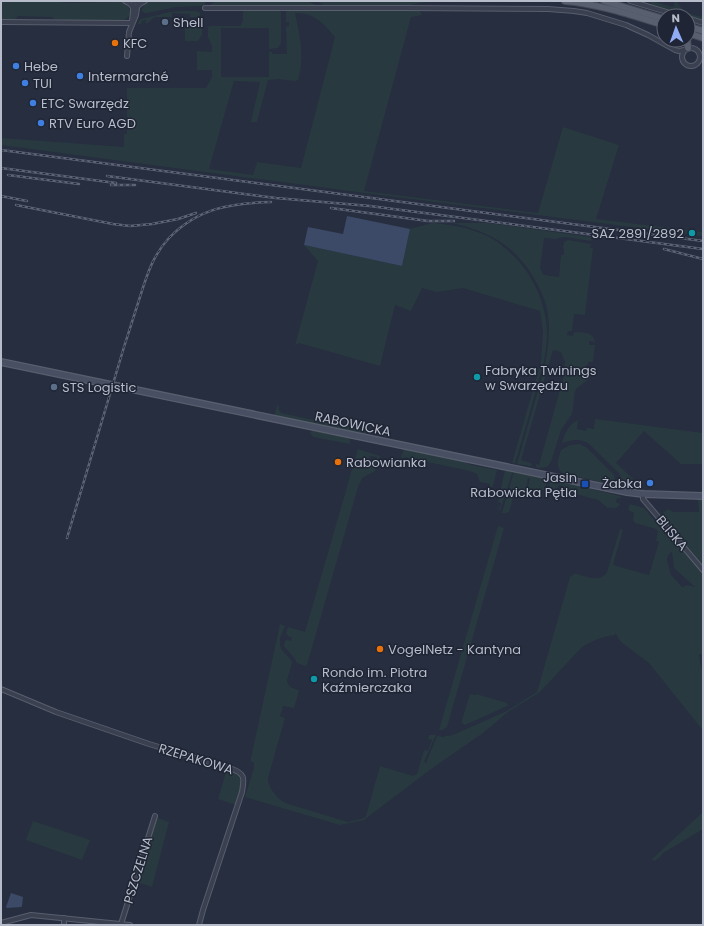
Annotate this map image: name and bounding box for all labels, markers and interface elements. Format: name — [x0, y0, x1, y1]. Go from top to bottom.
north arrow — [656, 8, 696, 48]
text: N — [671, 10, 680, 26]
place label: Shell — [173, 13, 203, 32]
marker: Shell — [160, 17, 170, 27]
place label: KFC — [123, 34, 147, 53]
marker: KFC — [110, 38, 120, 48]
place label: Hebe — [24, 57, 58, 76]
marker: Hebe — [11, 61, 21, 71]
place label: Intermarché — [88, 67, 168, 86]
marker: Intermarché — [75, 71, 85, 81]
place label: TUI — [33, 74, 52, 93]
marker: TUI — [20, 78, 30, 88]
place label: ETC Swarzędz — [41, 94, 129, 113]
marker: ETC Swarzędz — [28, 98, 38, 108]
place label: RTV Euro AGD — [49, 114, 136, 133]
marker: RTV Euro AGD — [36, 118, 46, 128]
place label: SAZ 2891/2892 — [592, 224, 684, 243]
marker: SAZ 2891/2892 — [687, 228, 697, 238]
place label: Fabryka Twinings w Swarzędzu — [485, 361, 597, 395]
marker: Fabryka Twinings w Swarzędzu — [472, 372, 482, 382]
place label: STS Logistic — [62, 378, 136, 397]
marker: STS Logistic — [49, 382, 59, 392]
street label: RABOWICKA — [313, 407, 393, 441]
place label: Rabowianka — [346, 453, 426, 472]
marker: Rabowianka — [333, 457, 343, 467]
place label: Jasin Rabowicka Pętla — [470, 468, 577, 502]
place label: Żabka — [602, 474, 642, 493]
marker: Żabka — [645, 478, 655, 488]
marker: Jasin Rabowicka Pętla — [580, 479, 590, 489]
street label: BLISKA — [652, 511, 693, 555]
place label: VogelNetz - Kantyna — [388, 640, 521, 659]
marker: VogelNetz - Kantyna — [375, 644, 385, 654]
place label: Rondo im. Piotra Kaźmierczaka — [322, 663, 427, 697]
marker: Rondo im. Piotra Kaźmierczaka — [309, 674, 319, 684]
street label: RZEPAKOWA — [156, 739, 236, 779]
street label: PSZCZELNA — [119, 834, 157, 906]

